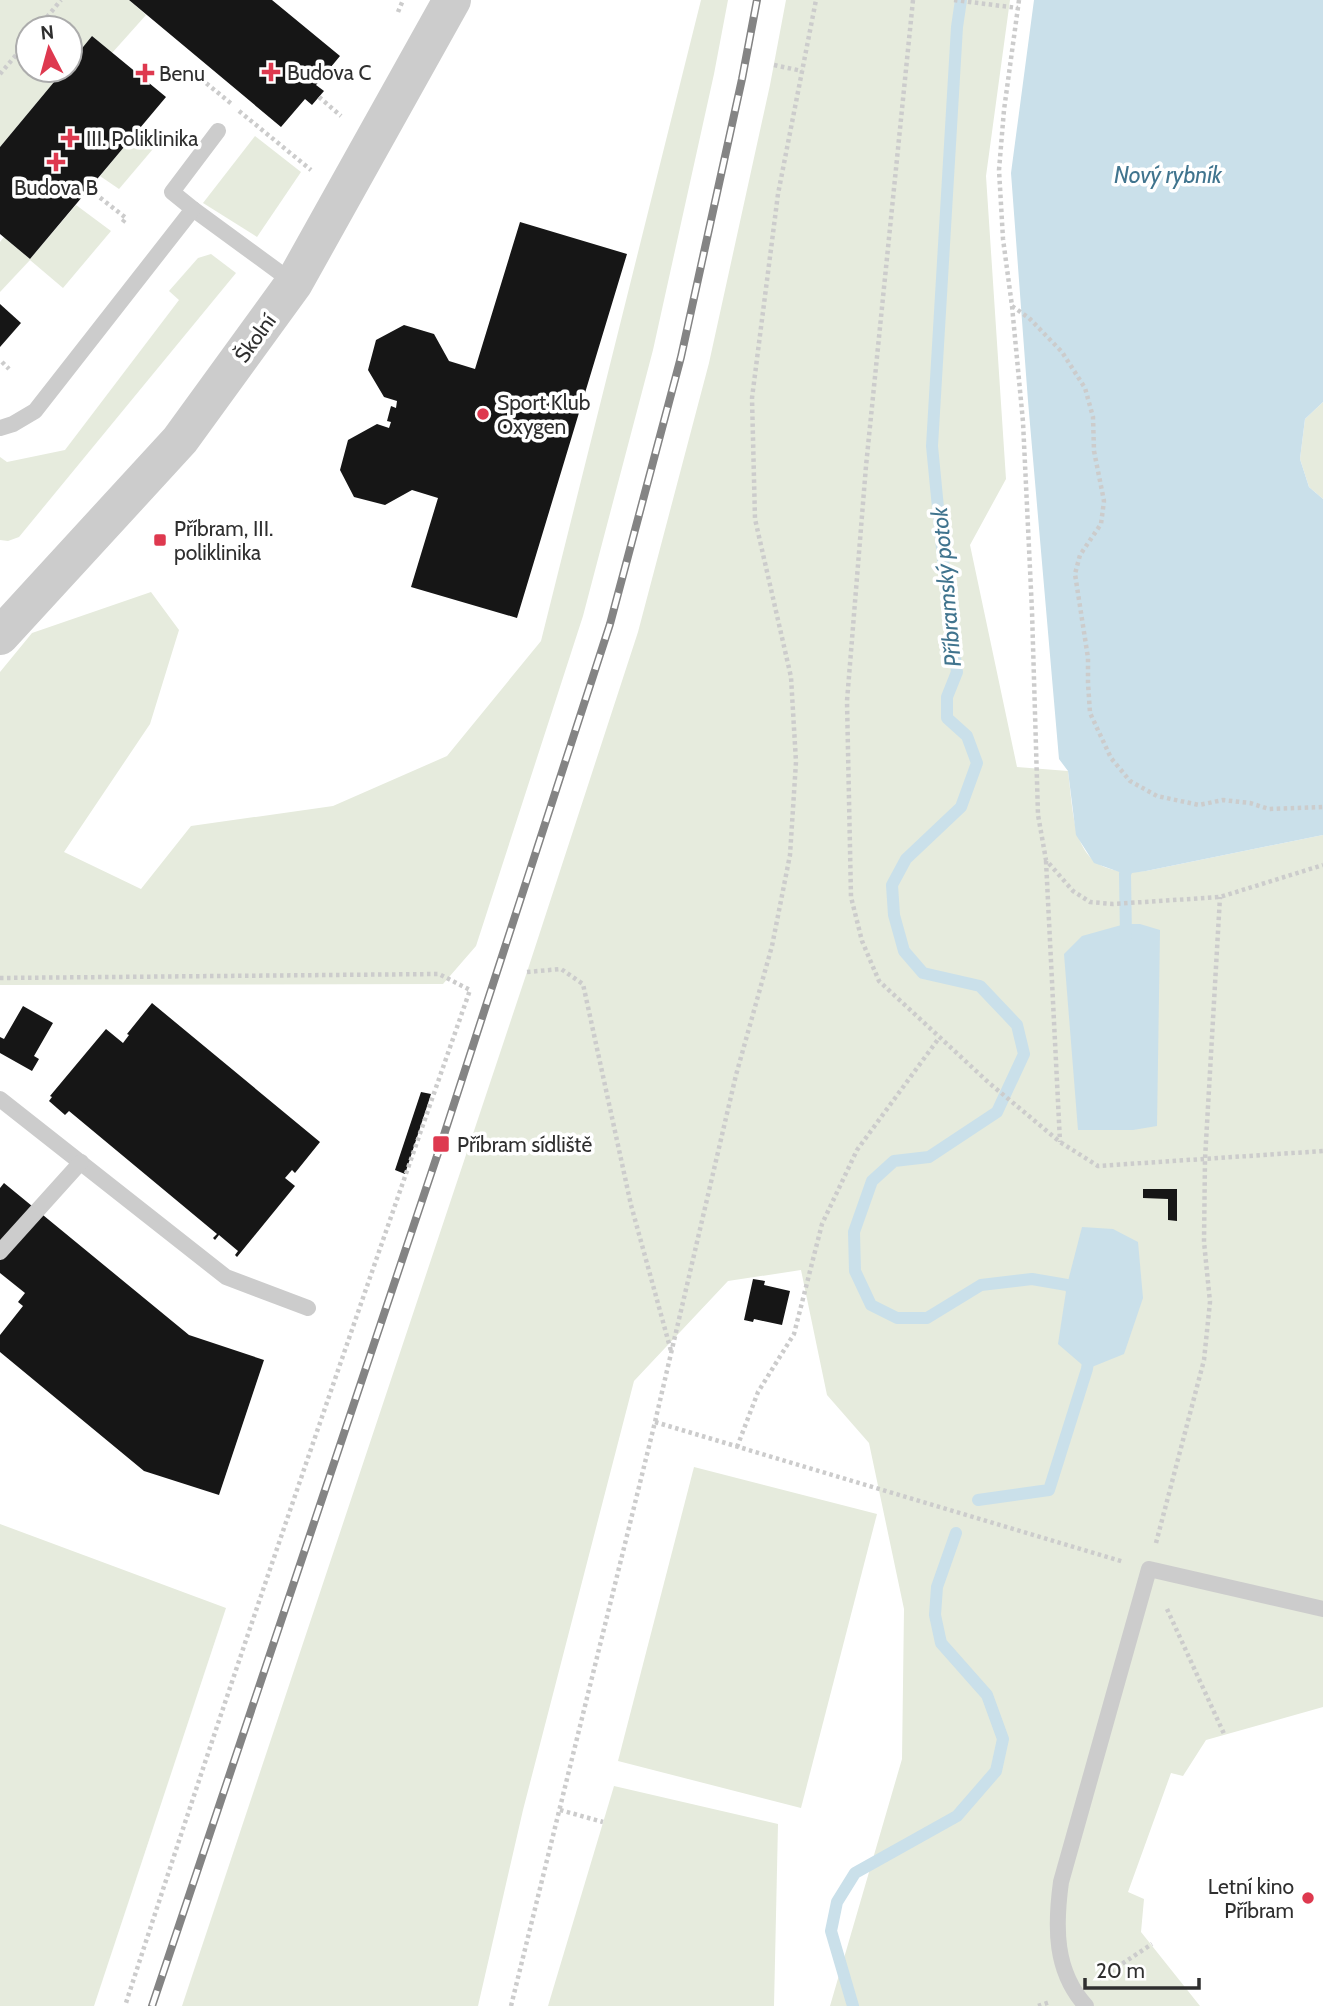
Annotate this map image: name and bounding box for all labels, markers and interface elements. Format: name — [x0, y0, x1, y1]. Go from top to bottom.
north arrow — [14, 14, 84, 84]
text: N — [39, 20, 55, 45]
place label: Budova C — [287, 60, 371, 85]
place label: Benu — [159, 61, 205, 86]
marker: Budova C — [261, 62, 281, 82]
marker: Benu — [137, 65, 153, 81]
place label: III. Poliklinika — [86, 126, 198, 151]
marker: III. Poliklinika — [60, 128, 80, 148]
marker: Budova B — [46, 152, 66, 172]
water label: Nový rybník — [1114, 161, 1223, 189]
place label: Budova B — [14, 175, 98, 200]
street label: Školní — [229, 308, 281, 367]
place label: Sport Klub Oxygen — [497, 390, 590, 439]
marker: Sport Klub Oxygen — [475, 406, 491, 422]
water label: Příbramský potok — [925, 505, 967, 668]
place label: Příbram, III. poliklinika — [174, 516, 273, 565]
marker: Příbram, III. poliklinika — [152, 532, 168, 548]
place label: Příbram sídliště — [457, 1132, 592, 1157]
marker: Příbram sídliště — [431, 1134, 451, 1154]
place label: Letní kino Příbram — [1208, 1874, 1294, 1923]
marker: Letní kino Příbram — [1300, 1890, 1316, 1906]
scale bar — [1085, 1946, 1199, 1990]
text: 20 m — [1096, 1958, 1145, 1983]

